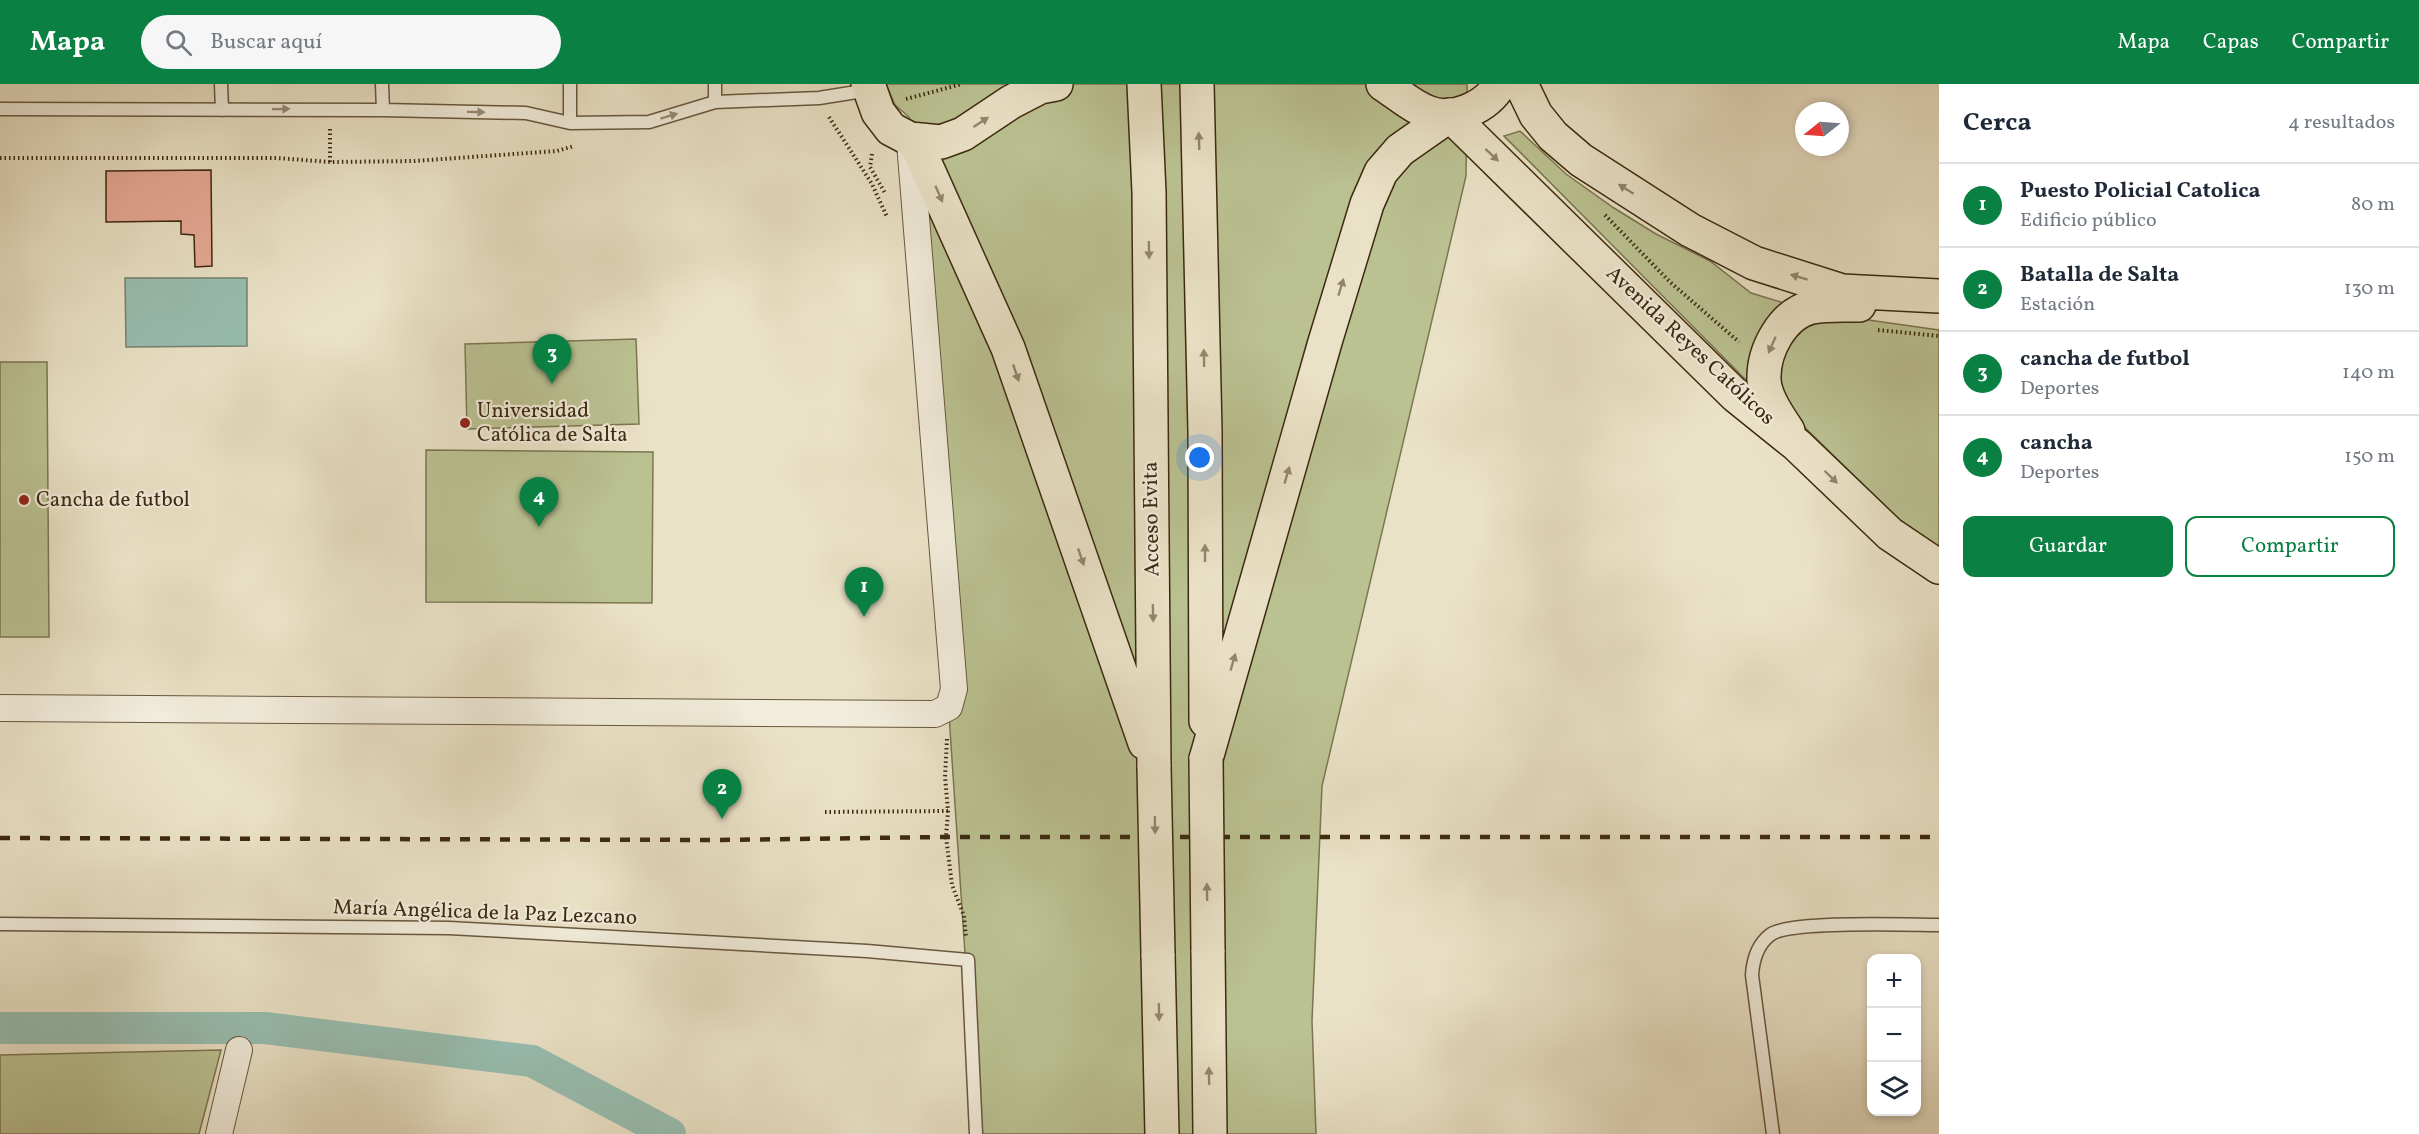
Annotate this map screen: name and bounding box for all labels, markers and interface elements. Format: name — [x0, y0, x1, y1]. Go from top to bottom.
search box — [141, 15, 561, 69]
text: Mapa — [30, 23, 105, 62]
icon: search — [162, 26, 195, 59]
text: Buscar aquí — [210, 27, 322, 58]
text: Mapa — [2118, 28, 2170, 57]
text: Capas — [2203, 28, 2259, 57]
text: Compartir — [2292, 28, 2389, 57]
north arrow — [1795, 102, 1849, 156]
one-way arrow — [271, 104, 290, 113]
text: Cerca — [1963, 105, 2032, 141]
one-way arrow — [466, 107, 485, 117]
text: 4 resultados — [2288, 109, 2395, 137]
one-way arrow — [660, 111, 678, 120]
one-way arrow — [972, 116, 988, 128]
one-way arrow — [1194, 132, 1204, 151]
one-way arrow — [1485, 148, 1500, 162]
text: Puesto Policial Catolica — [2020, 176, 2260, 207]
one-way arrow — [1618, 184, 1634, 195]
one-way arrow — [935, 185, 944, 203]
text: 1 — [1978, 191, 1987, 219]
text: 80 m — [2351, 191, 2395, 219]
text: Edificio público — [2020, 207, 2157, 235]
one-way arrow — [1144, 241, 1154, 260]
street label: Avenida Reyes Católicos — [1599, 260, 1781, 432]
text: Batalla de Salta — [2020, 260, 2179, 291]
one-way arrow — [1790, 272, 1808, 282]
text: 2 — [1977, 275, 1988, 303]
text: 130 m — [2344, 275, 2395, 303]
one-way arrow — [1337, 278, 1346, 296]
text: Estación — [2020, 291, 2095, 319]
pin: 3 — [532, 334, 572, 384]
one-way arrow — [1768, 337, 1777, 354]
text: cancha de futbol — [2020, 344, 2190, 375]
one-way arrow — [1199, 349, 1208, 368]
text: 3 — [1977, 359, 1988, 387]
text: 140 m — [2342, 359, 2395, 387]
one-way arrow — [1012, 364, 1022, 382]
text: Deportes — [2020, 375, 2099, 403]
place label: Universidad Católica de Salta — [477, 397, 628, 450]
marker: Universidad Católica de Salta — [458, 416, 472, 430]
text: cancha — [2020, 428, 2093, 459]
your location — [1185, 443, 1214, 472]
text: 4 — [1976, 443, 1989, 471]
text: 150 m — [2344, 443, 2395, 471]
text: Deportes — [2020, 459, 2099, 487]
street label: Acceso Evita — [1136, 461, 1168, 577]
one-way arrow — [1283, 466, 1292, 484]
one-way arrow — [1823, 470, 1837, 484]
pin: 4 — [520, 478, 558, 527]
place label: Cancha de futbol — [36, 486, 190, 515]
marker: Cancha de futbol — [17, 493, 31, 507]
button: Guardar — [1963, 516, 2173, 577]
button: Compartir — [2185, 516, 2395, 577]
one-way arrow — [1200, 544, 1210, 563]
one-way arrow — [1076, 548, 1086, 566]
pin: 1 — [844, 568, 884, 617]
one-way arrow — [1148, 604, 1157, 623]
one-way arrow — [1229, 653, 1238, 671]
pin: 2 — [702, 770, 742, 819]
one-way arrow — [1150, 816, 1160, 835]
one-way arrow — [1202, 882, 1212, 901]
street label: María Angélica de la Paz Lezcano — [332, 893, 638, 933]
map controls — [1867, 954, 1921, 1116]
button: + — [1867, 954, 1921, 1008]
one-way arrow — [1154, 1003, 1164, 1022]
button: − — [1867, 1008, 1921, 1062]
button: layers — [1867, 1062, 1921, 1116]
one-way arrow — [1205, 1066, 1214, 1085]

